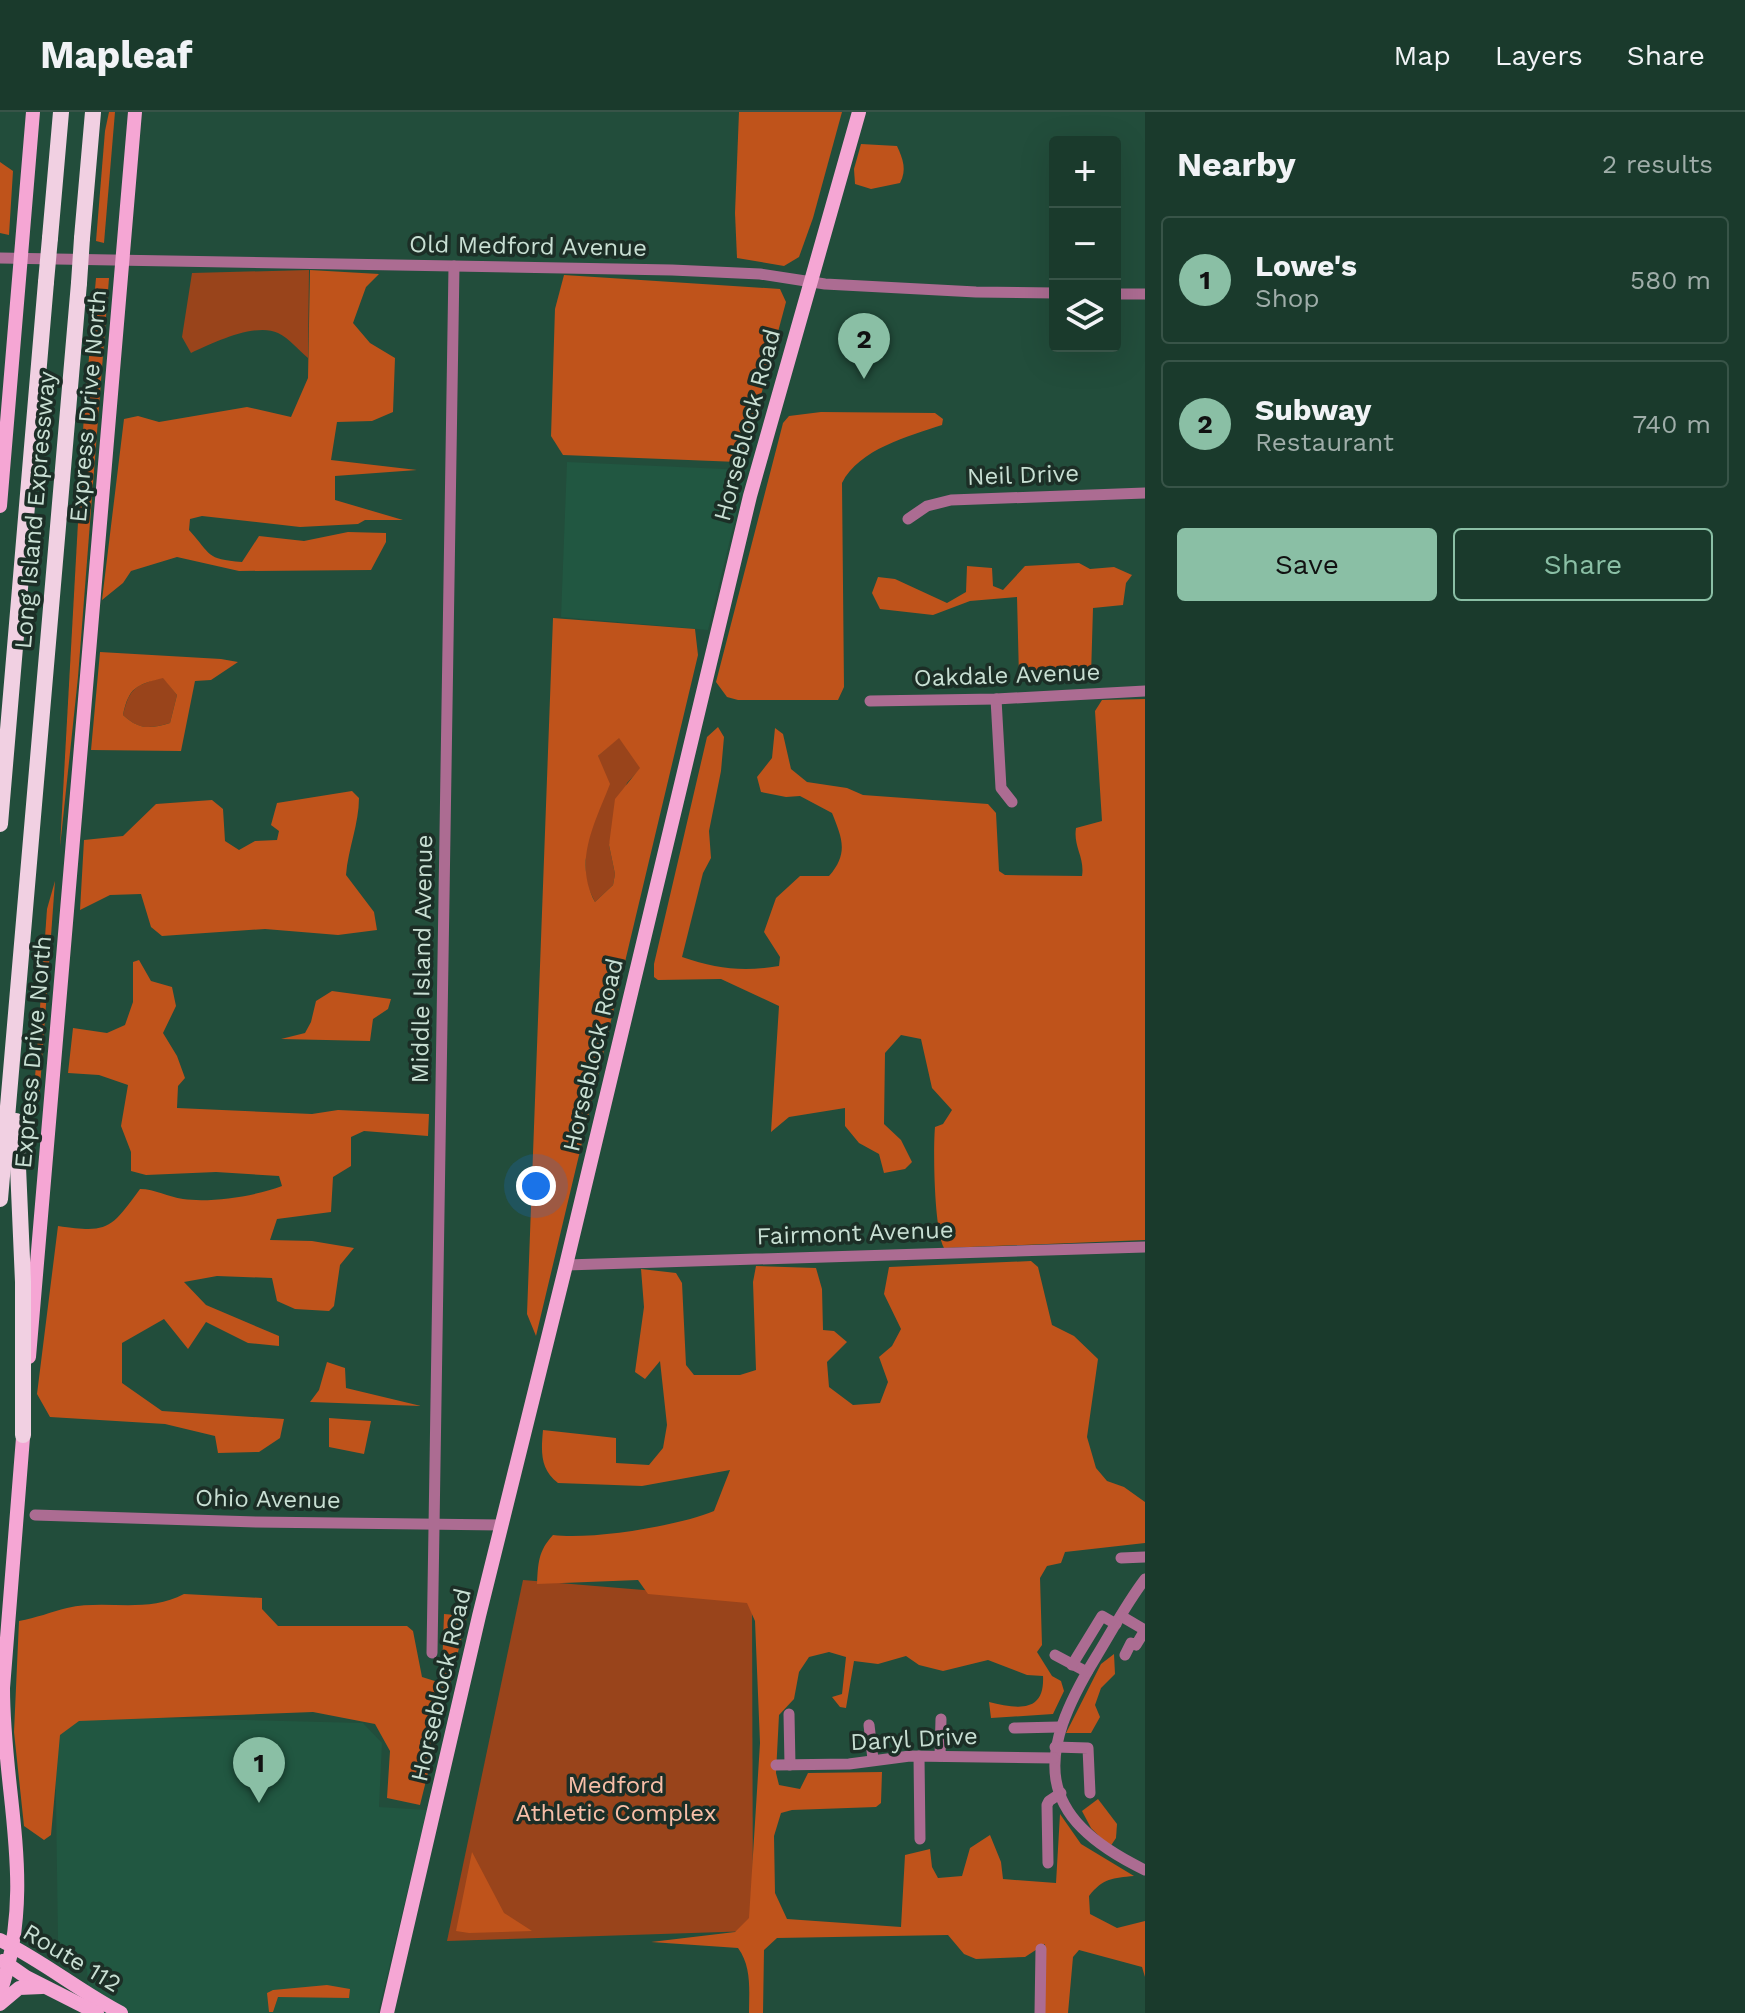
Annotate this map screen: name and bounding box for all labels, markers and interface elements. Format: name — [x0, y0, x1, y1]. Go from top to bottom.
text: Mapleaf — [40, 33, 192, 77]
text: Map — [1394, 39, 1451, 72]
text: Layers — [1495, 39, 1583, 72]
text: Share — [1627, 39, 1705, 72]
map controls — [1049, 136, 1121, 352]
button: + — [1049, 136, 1121, 208]
text: Nearby — [1177, 144, 1296, 184]
text: 2 results — [1602, 149, 1713, 179]
button: − — [1049, 208, 1121, 280]
street label: Old Medford Avenue — [409, 230, 647, 262]
text: Lowe's — [1255, 248, 1357, 283]
text: 1 — [1199, 265, 1211, 295]
text: 580 m — [1630, 265, 1711, 295]
button: layers — [1049, 280, 1121, 352]
text: Shop — [1255, 283, 1320, 313]
street label: Express Drive North — [64, 288, 112, 524]
pin: 2 — [838, 313, 890, 379]
street label: Horseblock Road — [708, 326, 786, 524]
street label: Long Island Expressway — [9, 369, 61, 650]
text: Subway — [1255, 392, 1371, 427]
text: 2 — [1197, 409, 1213, 439]
text: 740 m — [1632, 409, 1711, 439]
text: Restaurant — [1255, 427, 1394, 457]
street label: Neil Drive — [967, 459, 1079, 491]
button: Save — [1177, 528, 1437, 601]
button: Share — [1453, 528, 1713, 601]
street label: Oakdale Avenue — [913, 658, 1101, 692]
street label: Middle Island Avenue — [406, 834, 438, 1084]
street label: Express Drive North — [9, 934, 57, 1170]
street label: Horseblock Road — [557, 956, 629, 1154]
your location — [516, 1166, 556, 1206]
street label: Fairmont Avenue — [756, 1216, 954, 1250]
street label: Ohio Avenue — [195, 1484, 341, 1514]
street label: Horseblock Road — [405, 1586, 477, 1784]
street label: Daryl Drive — [850, 1722, 978, 1756]
pin: 1 — [233, 1737, 285, 1803]
park label: Medford Athletic Complex — [515, 1771, 717, 1827]
street label: Route 112 — [18, 1918, 126, 1998]

